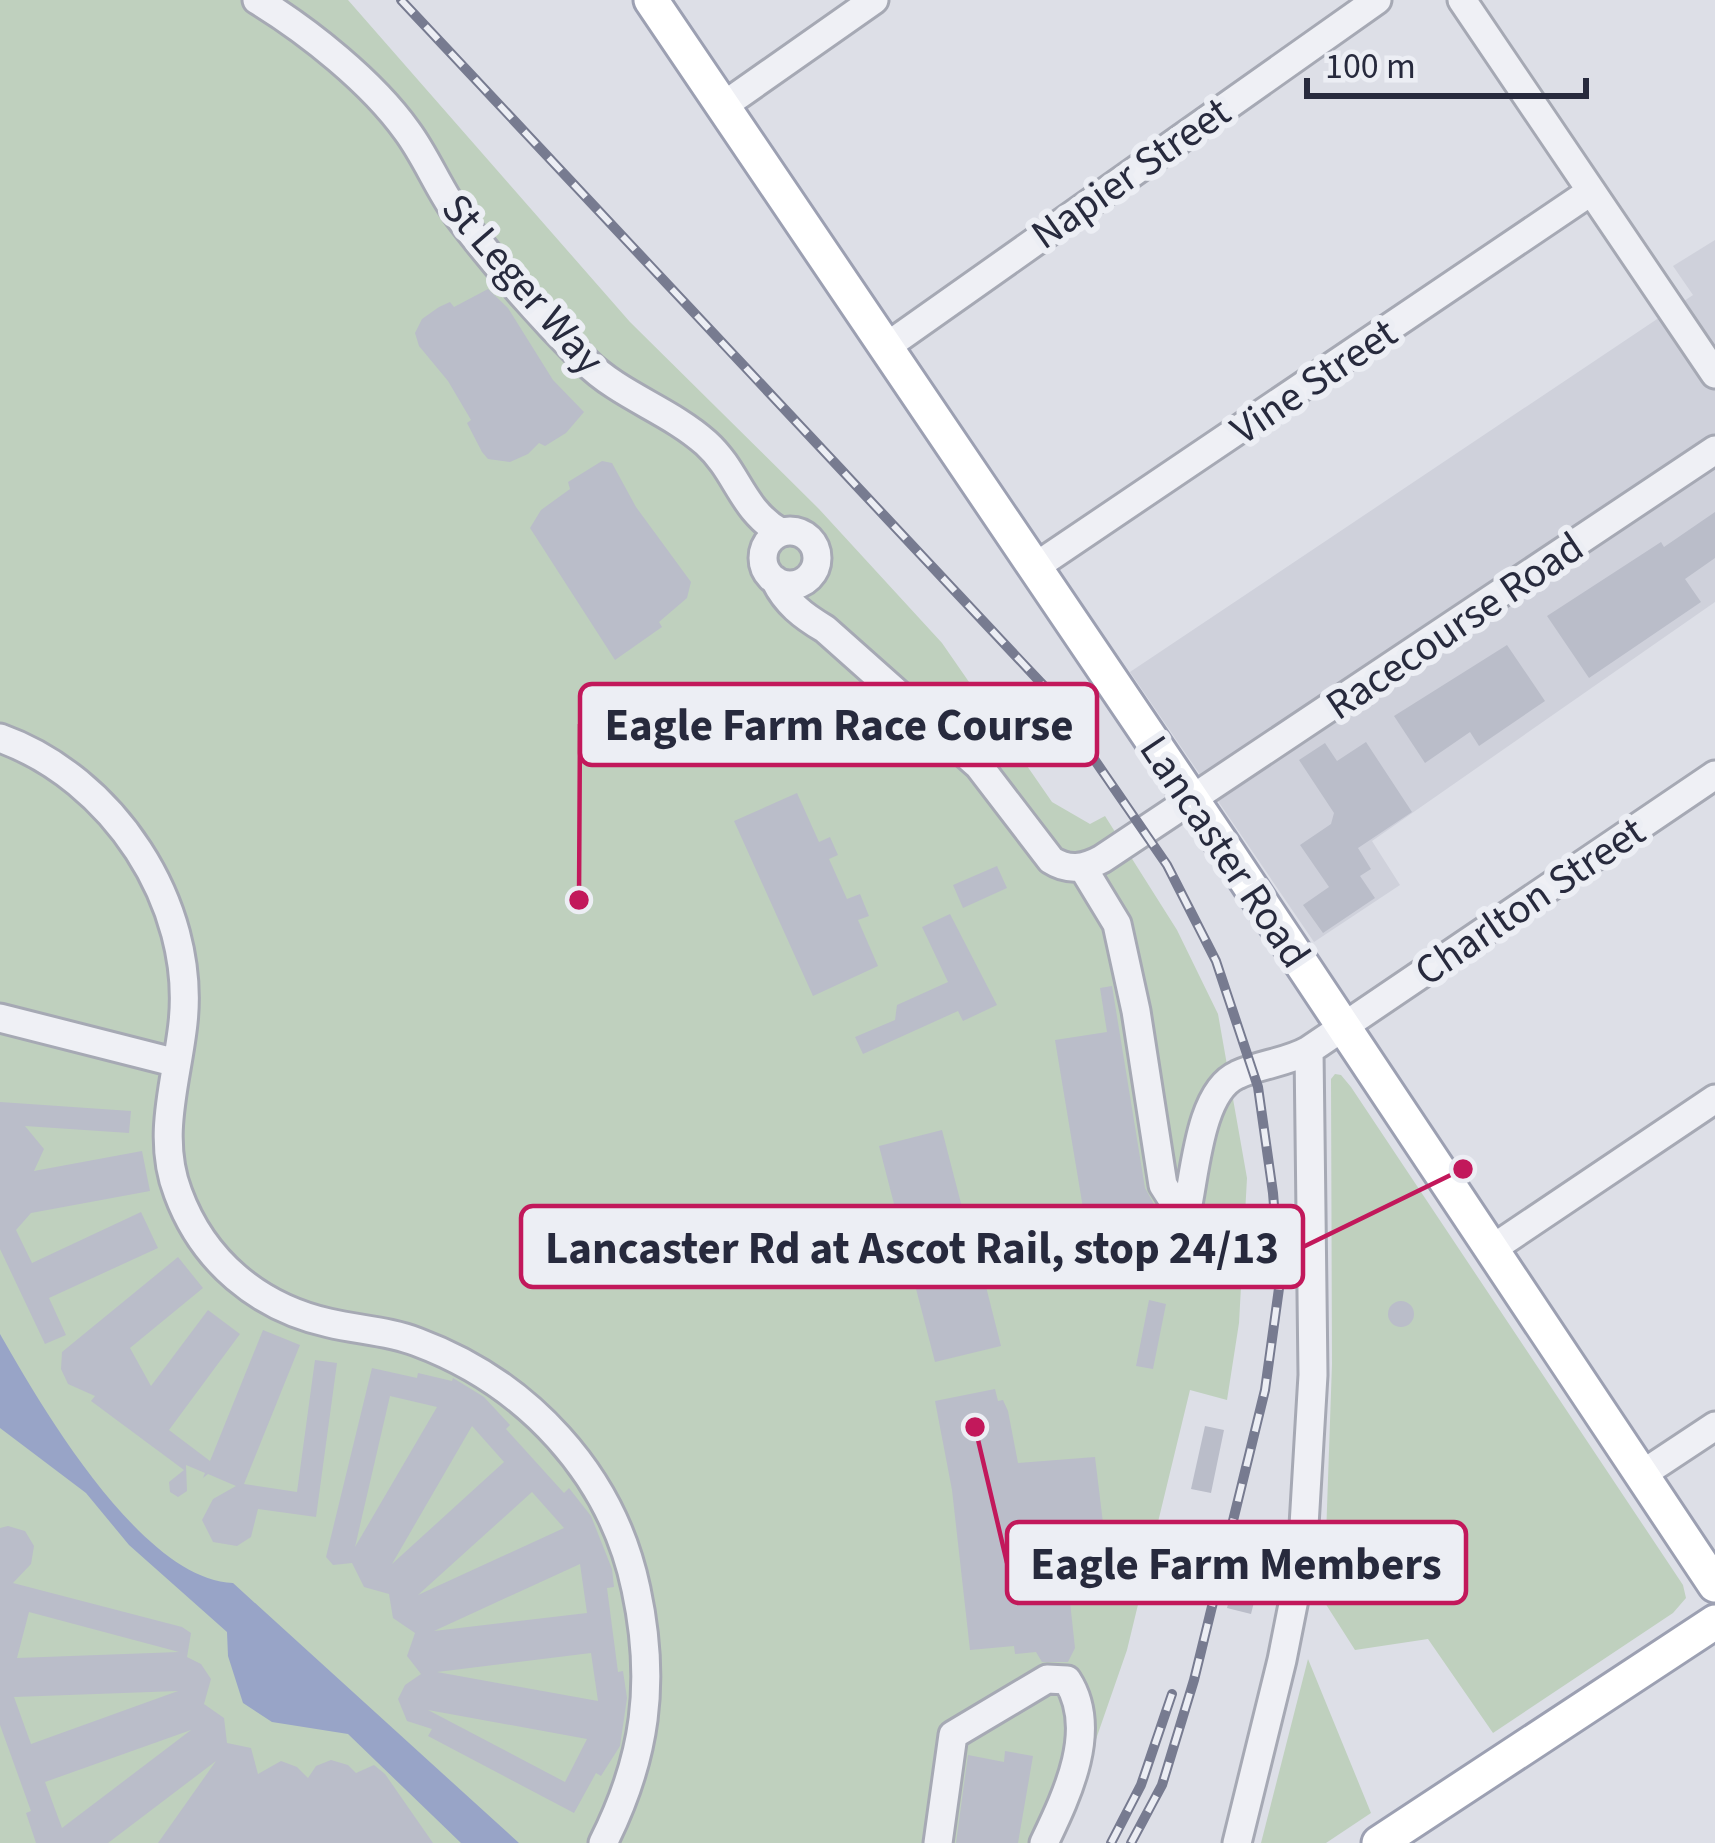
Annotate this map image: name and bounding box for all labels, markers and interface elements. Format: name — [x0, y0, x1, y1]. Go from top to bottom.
scale bar — [1307, 24, 1586, 98]
text: 100 m — [1325, 41, 1416, 92]
street label: Napier Street — [1019, 83, 1243, 264]
street label: St Leger Way — [427, 181, 618, 388]
street label: Vine Street — [1219, 304, 1409, 459]
street label: Racecourse Road — [1314, 518, 1596, 735]
callout: Eagle Farm Race Course — [580, 684, 1097, 765]
text: Eagle Farm Race Course — [604, 694, 1074, 758]
street label: Lancaster Road — [1124, 724, 1324, 980]
street label: Charlton Street — [1403, 802, 1657, 1001]
callout: Lancaster Rd at Ascot Rail, stop 24/13 — [521, 1206, 1303, 1287]
text: Lancaster Rd at Ascot Rail, stop 24/13 — [545, 1217, 1279, 1281]
callout: Eagle Farm Members — [1007, 1522, 1466, 1603]
text: Eagle Farm Members — [1030, 1533, 1442, 1597]

